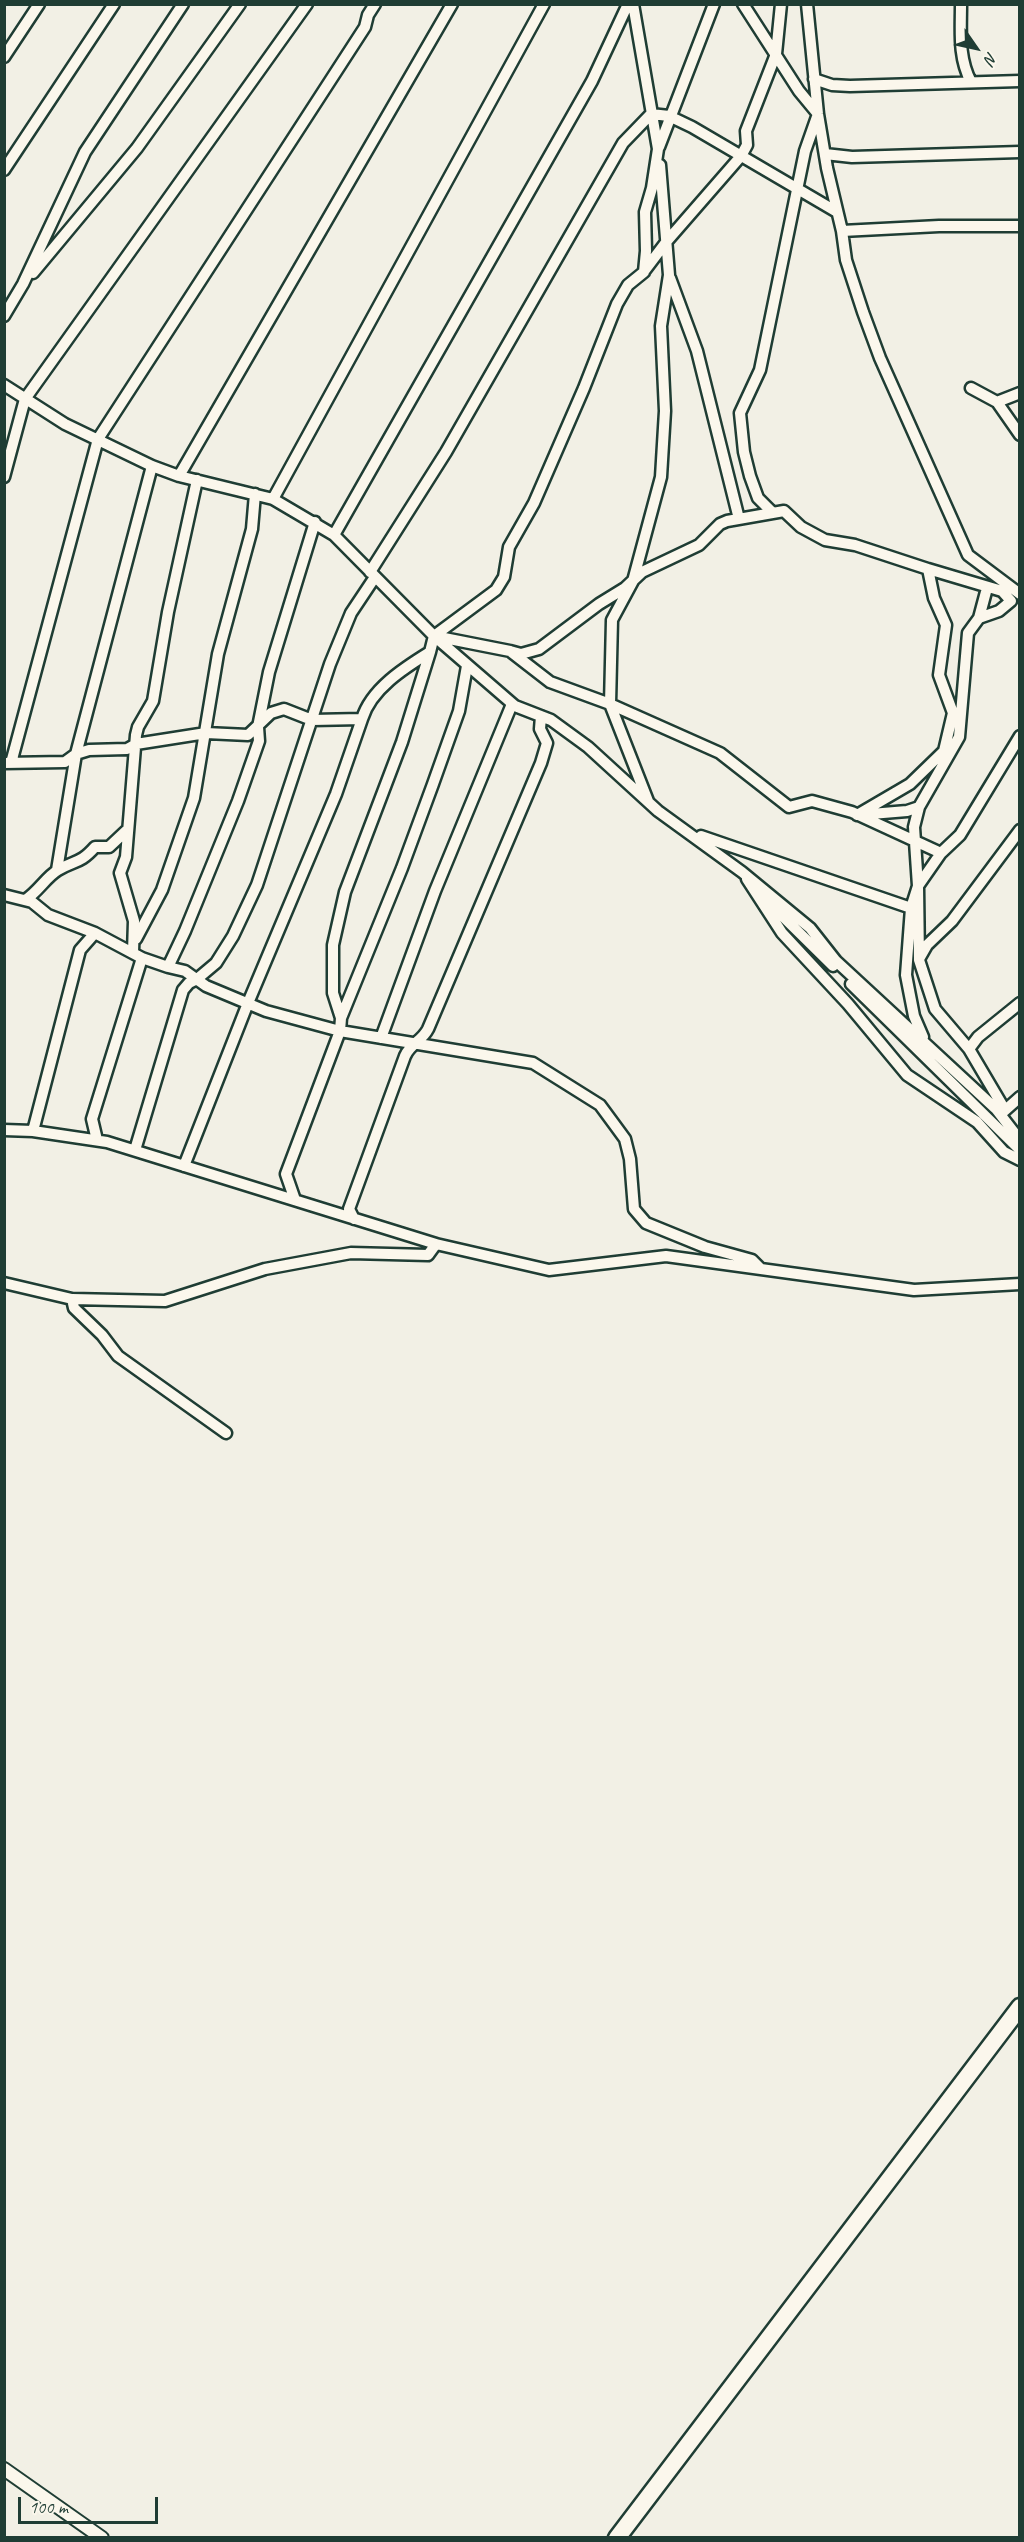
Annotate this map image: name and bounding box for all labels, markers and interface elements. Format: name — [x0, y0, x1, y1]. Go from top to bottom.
north arrow — [946, 18, 1006, 78]
text: N — [980, 48, 1002, 68]
scale bar — [21, 2485, 160, 2523]
text: 100 m — [29, 2496, 68, 2518]

